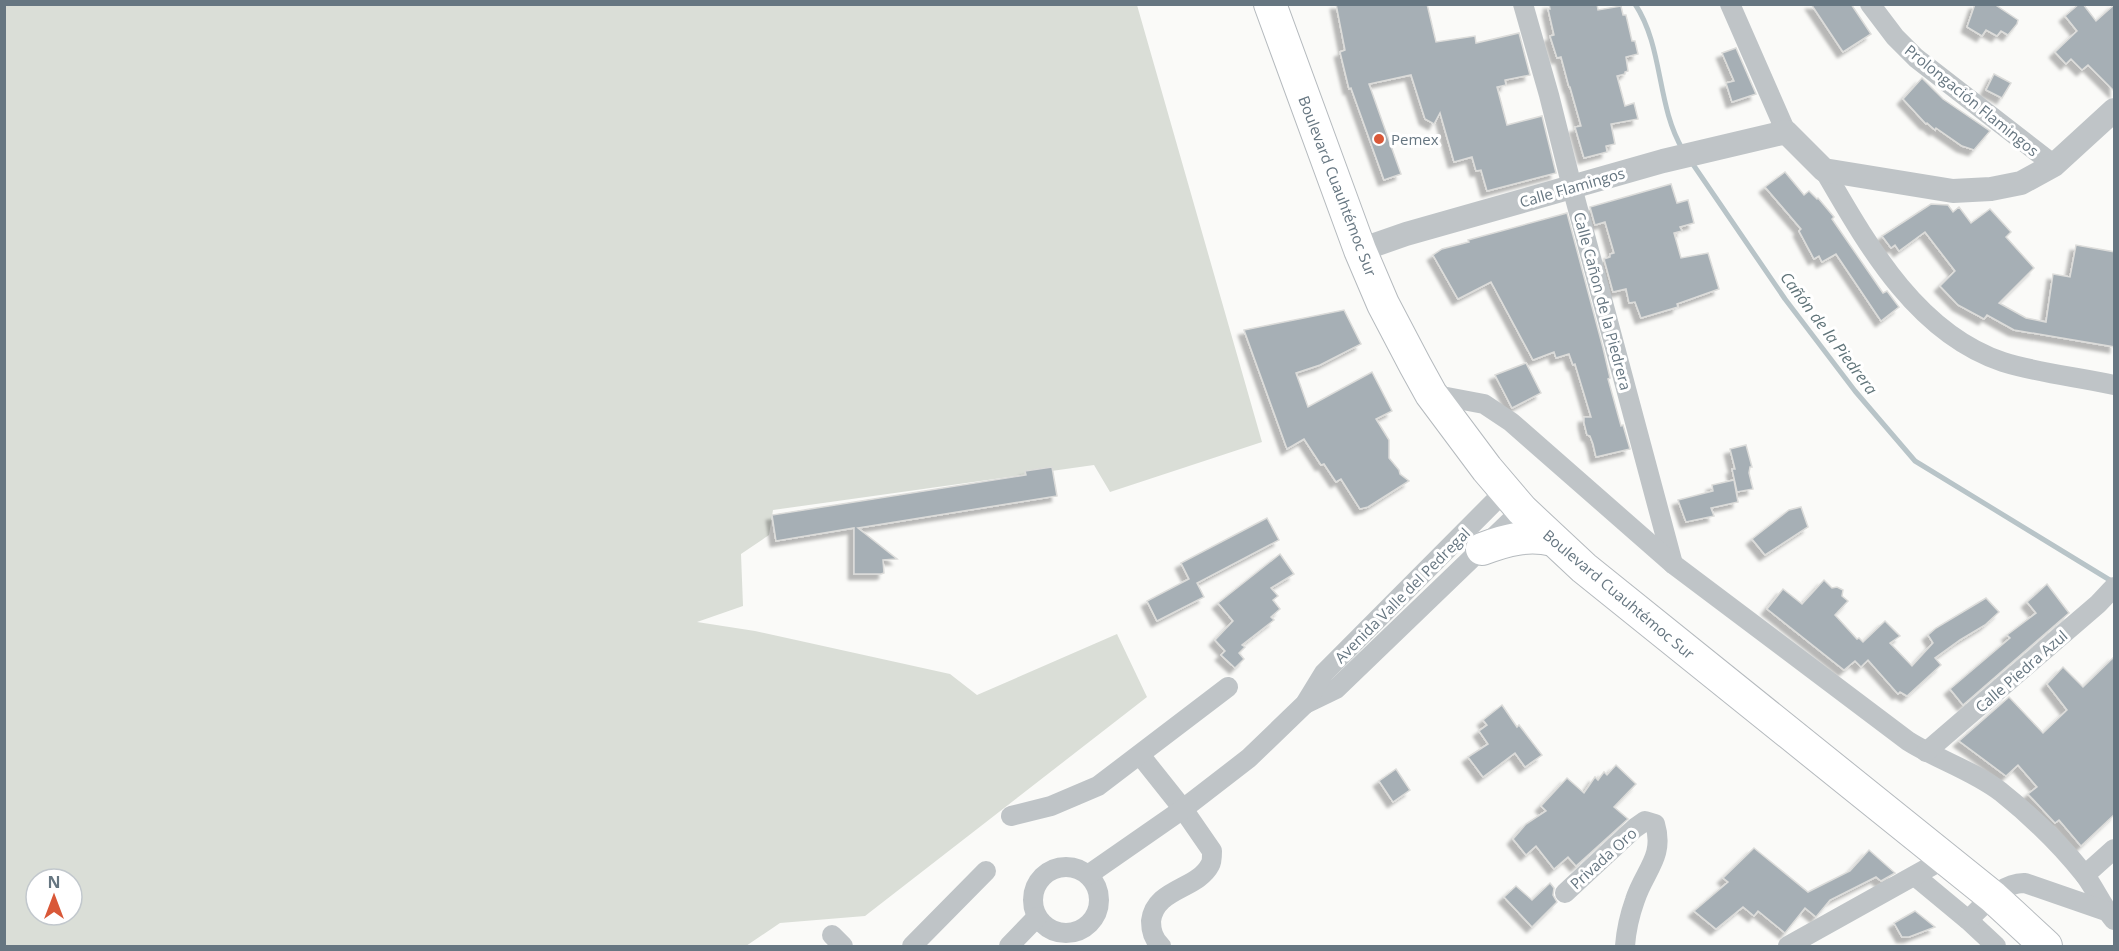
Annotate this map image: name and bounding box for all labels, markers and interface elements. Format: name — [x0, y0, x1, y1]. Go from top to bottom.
street label: Prolongación Flamingos — [1901, 40, 2043, 160]
street label: Boulevard Cuauhtémoc Sur — [1294, 93, 1382, 279]
place label: Pemex — [1391, 129, 1439, 149]
marker: Pemex — [1372, 132, 1386, 146]
street label: Calle Flamingos — [1517, 162, 1627, 212]
street label: Calle Cañon de la Piedrera — [1570, 210, 1636, 392]
water label: Cañón de la Piedrera — [1775, 267, 1883, 399]
street label: Avenida Valle del Pedregal — [1330, 523, 1474, 667]
street label: Boulevard Cuauhtémoc Sur — [1539, 525, 1699, 663]
street label: Calle Piedra Azul — [1971, 625, 2071, 717]
street label: Privada Oro — [1565, 823, 1641, 893]
north arrow — [24, 867, 84, 927]
text: N — [47, 871, 61, 893]

